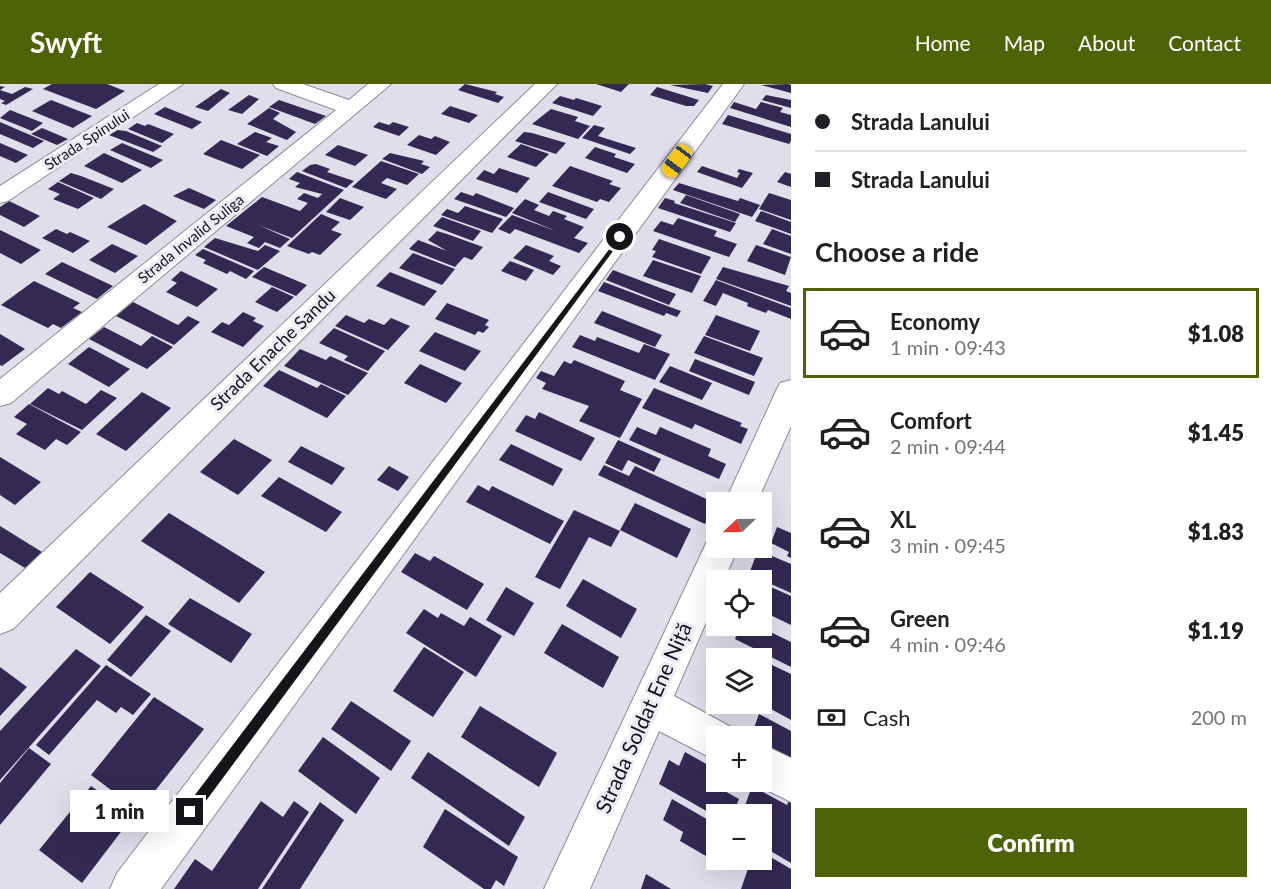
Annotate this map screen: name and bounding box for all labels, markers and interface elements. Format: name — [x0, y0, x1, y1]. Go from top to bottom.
text: Swyft — [30, 25, 102, 59]
text: Home — [915, 30, 971, 55]
text: Map — [1004, 30, 1045, 55]
text: About — [1078, 30, 1135, 55]
text: Contact — [1168, 30, 1241, 55]
street label: Strada Spinului — [41, 105, 132, 173]
text: Strada Lanului — [851, 108, 990, 135]
car — [659, 141, 695, 181]
text: Strada Lanului — [851, 166, 990, 193]
street label: Strada Invalid Suliga — [134, 190, 247, 286]
route start — [606, 223, 633, 250]
text: Choose a ride — [815, 235, 979, 268]
street label: Strada Enache Sandu — [205, 284, 339, 415]
icon: car — [818, 306, 872, 360]
text: Economy — [890, 308, 980, 335]
text: $1.08 — [1188, 320, 1244, 347]
text: 1 min · 09:43 — [890, 335, 1006, 359]
icon: car — [818, 405, 872, 459]
text: Comfort — [890, 407, 972, 434]
text: $1.45 — [1188, 419, 1244, 446]
text: 2 min · 09:44 — [890, 434, 1006, 458]
north arrow — [706, 492, 772, 558]
map controls — [706, 492, 772, 870]
icon: car — [818, 504, 872, 558]
text: XL — [890, 506, 916, 533]
text: $1.83 — [1188, 518, 1244, 545]
text: 3 min · 09:45 — [890, 533, 1006, 557]
button: locate — [706, 570, 772, 636]
icon: car — [818, 603, 872, 657]
text: Green — [890, 605, 950, 632]
text: $1.19 — [1188, 617, 1244, 644]
street label: Strada Soldat Ene Niță — [589, 618, 696, 817]
text: 4 min · 09:46 — [890, 632, 1006, 656]
button: layers — [706, 648, 772, 714]
icon: cash — [815, 701, 848, 734]
text: Cash — [863, 704, 910, 731]
text: 200 m — [1191, 705, 1247, 729]
button: + — [706, 726, 772, 792]
callout: 1 min — [70, 791, 169, 833]
route end — [176, 798, 203, 825]
text: 1 min — [95, 799, 144, 823]
button: − — [706, 804, 772, 870]
button: Confirm — [815, 808, 1247, 877]

